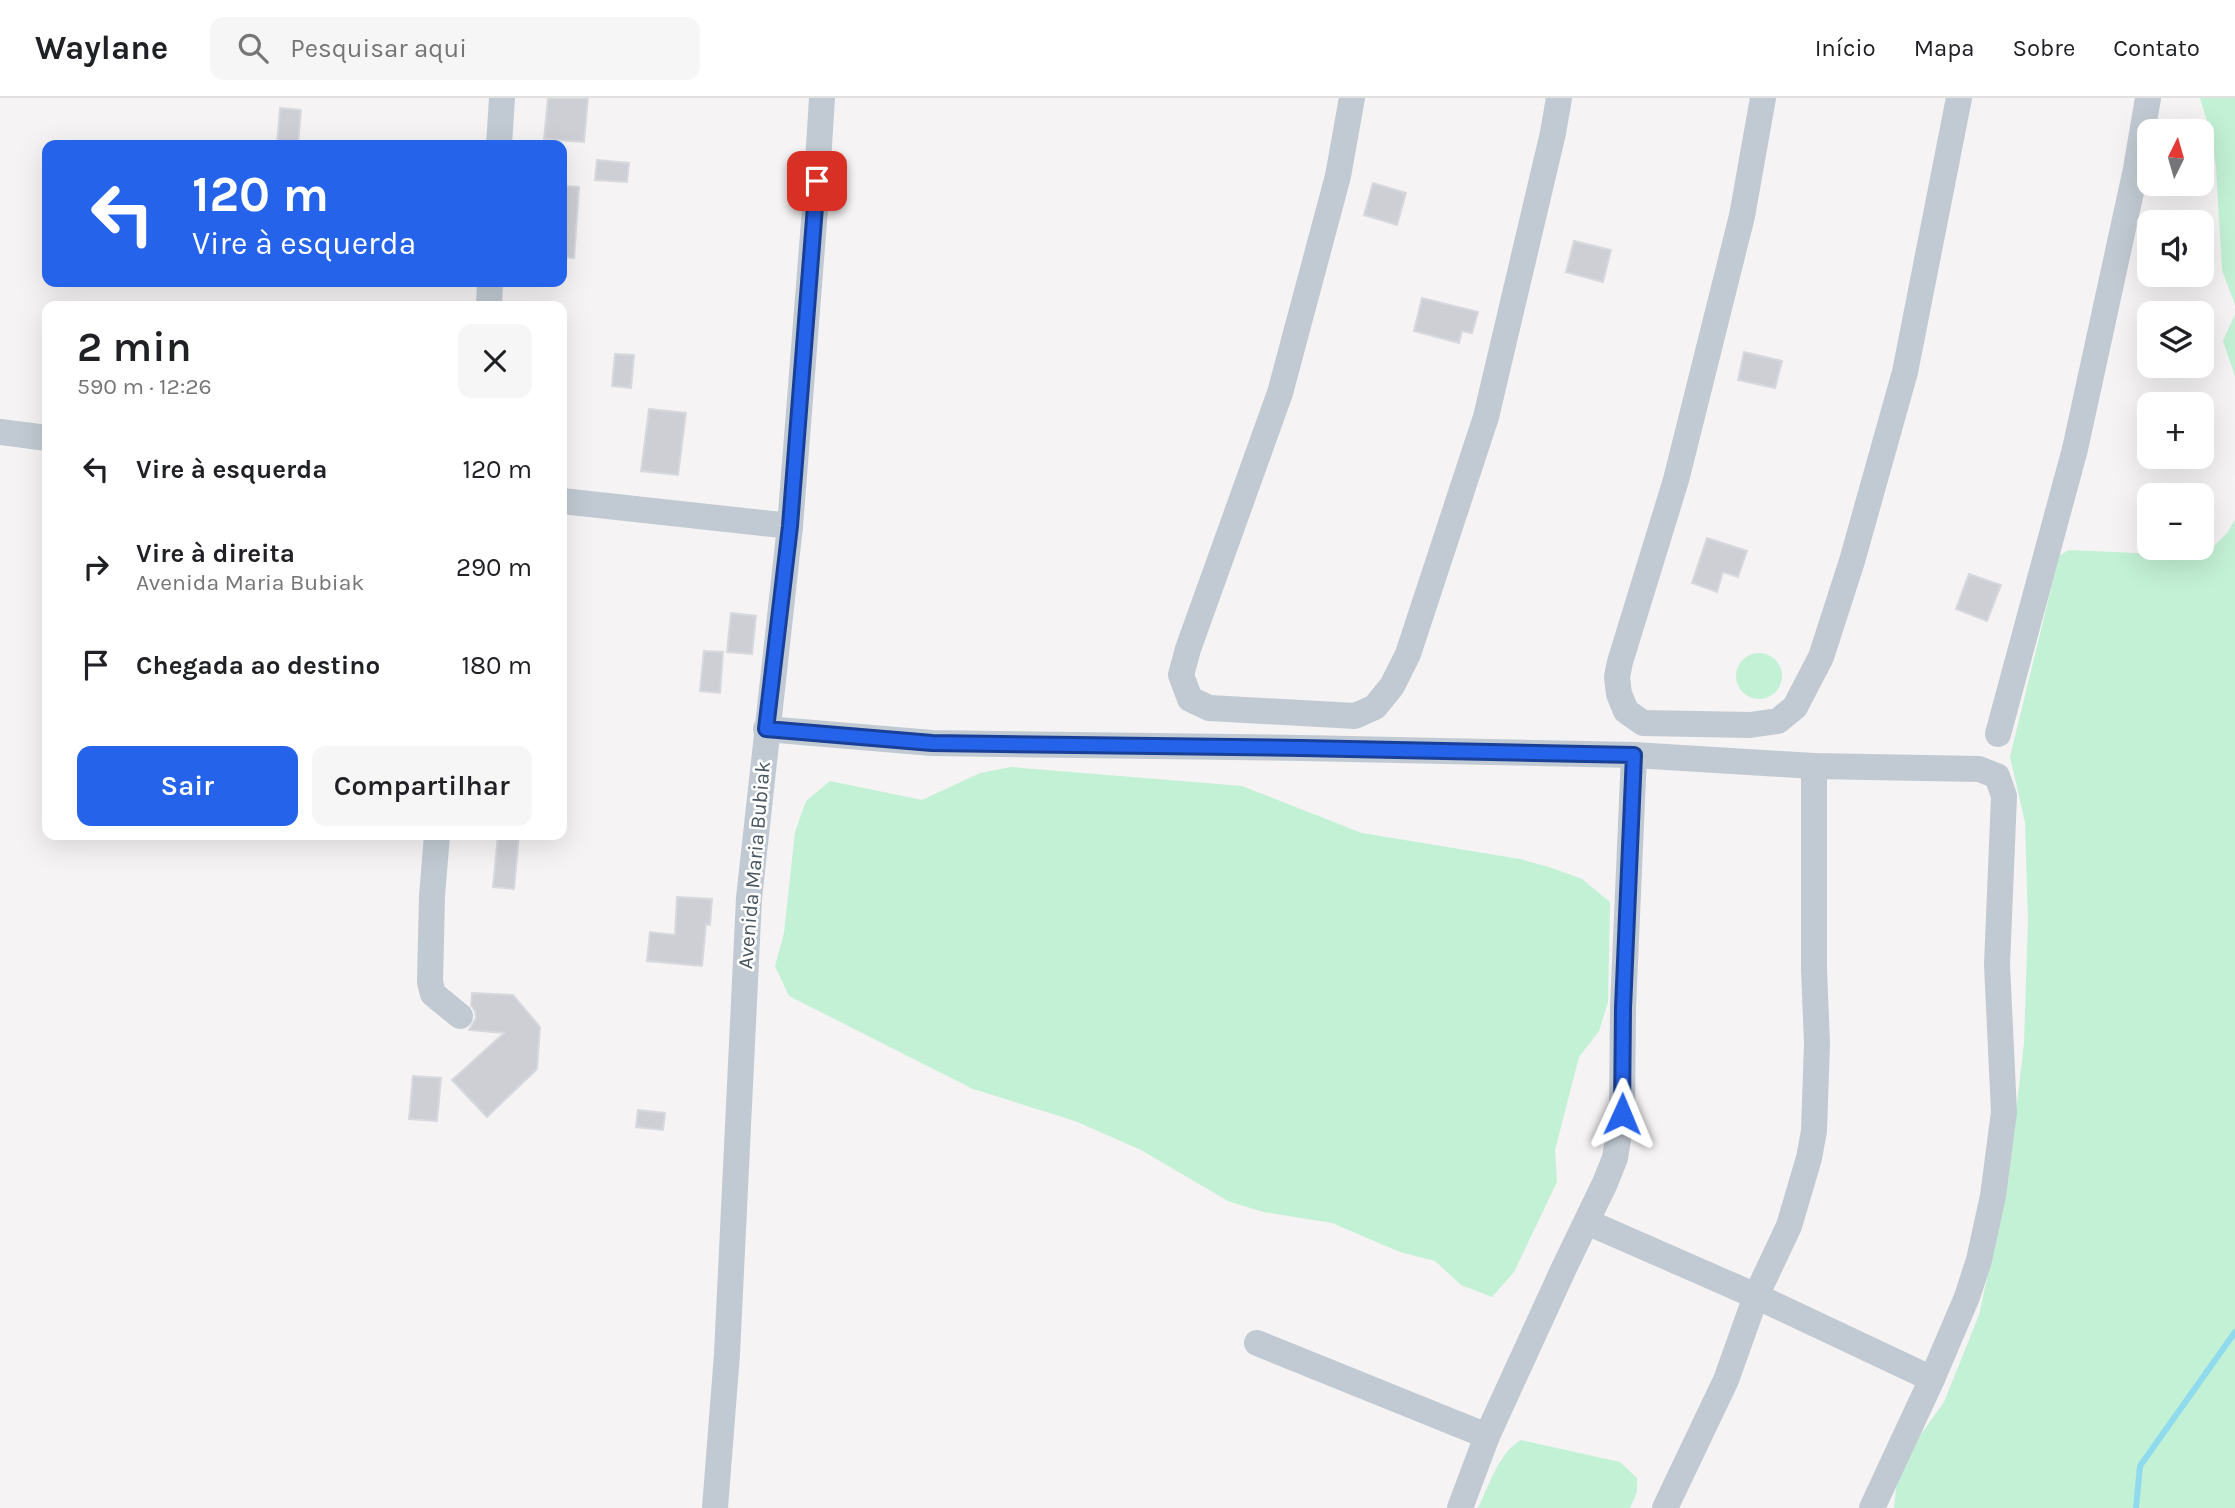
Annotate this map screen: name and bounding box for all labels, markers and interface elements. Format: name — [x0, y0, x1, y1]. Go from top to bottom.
search box — [210, 17, 700, 80]
text: Waylane — [35, 29, 168, 67]
icon: search — [234, 29, 272, 67]
text: Pesquisar aqui — [290, 33, 467, 64]
text: Início — [1815, 34, 1876, 62]
text: Mapa — [1914, 34, 1974, 62]
text: Sobre — [2012, 34, 2075, 62]
text: Contato — [2113, 34, 2200, 62]
north arrow — [2137, 119, 2214, 196]
map controls — [2137, 119, 2214, 560]
pin — [787, 151, 847, 211]
icon: arrive — [798, 162, 836, 200]
text: 120 m — [192, 166, 329, 223]
icon: left — [77, 168, 168, 259]
button: sound — [2137, 210, 2214, 287]
text: Vire à esquerda — [192, 225, 416, 262]
button: layers — [2137, 301, 2214, 378]
text: 2 min — [77, 322, 192, 372]
button: close — [458, 324, 532, 398]
text: 590 m · 12:26 — [77, 373, 212, 400]
button: + — [2137, 392, 2214, 469]
icon: left — [77, 450, 115, 488]
text: Vire à esquerda — [136, 454, 327, 485]
text: 120 m — [462, 454, 532, 485]
button: − — [2137, 483, 2214, 560]
text: Vire à direita — [136, 538, 295, 569]
icon: right — [77, 548, 115, 586]
text: 290 m — [456, 552, 532, 583]
text: Avenida Maria Bubiak — [136, 569, 364, 596]
icon: arrive — [77, 646, 115, 684]
text: Chegada ao destino — [136, 650, 380, 681]
text: 180 m — [462, 650, 532, 681]
button: Sair — [77, 746, 298, 826]
button: Compartilhar — [312, 746, 532, 826]
street label: Avenida Maria Bubiak — [733, 760, 775, 970]
position arrow — [1585, 1077, 1659, 1151]

